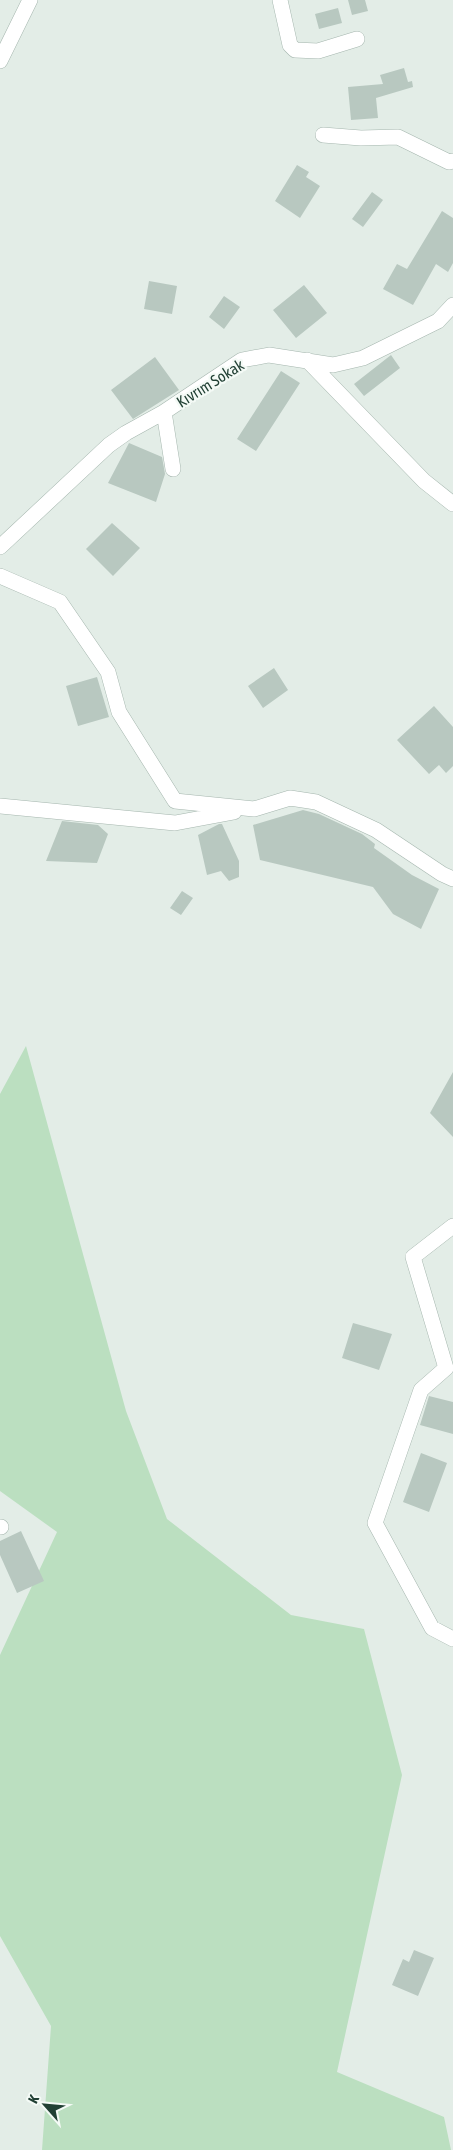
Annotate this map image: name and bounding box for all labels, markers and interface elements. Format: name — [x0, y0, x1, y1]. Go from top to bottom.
street label: Kıvrım Sokak — [173, 355, 247, 411]
north arrow — [20, 2080, 70, 2130]
text: K — [25, 2092, 42, 2106]

